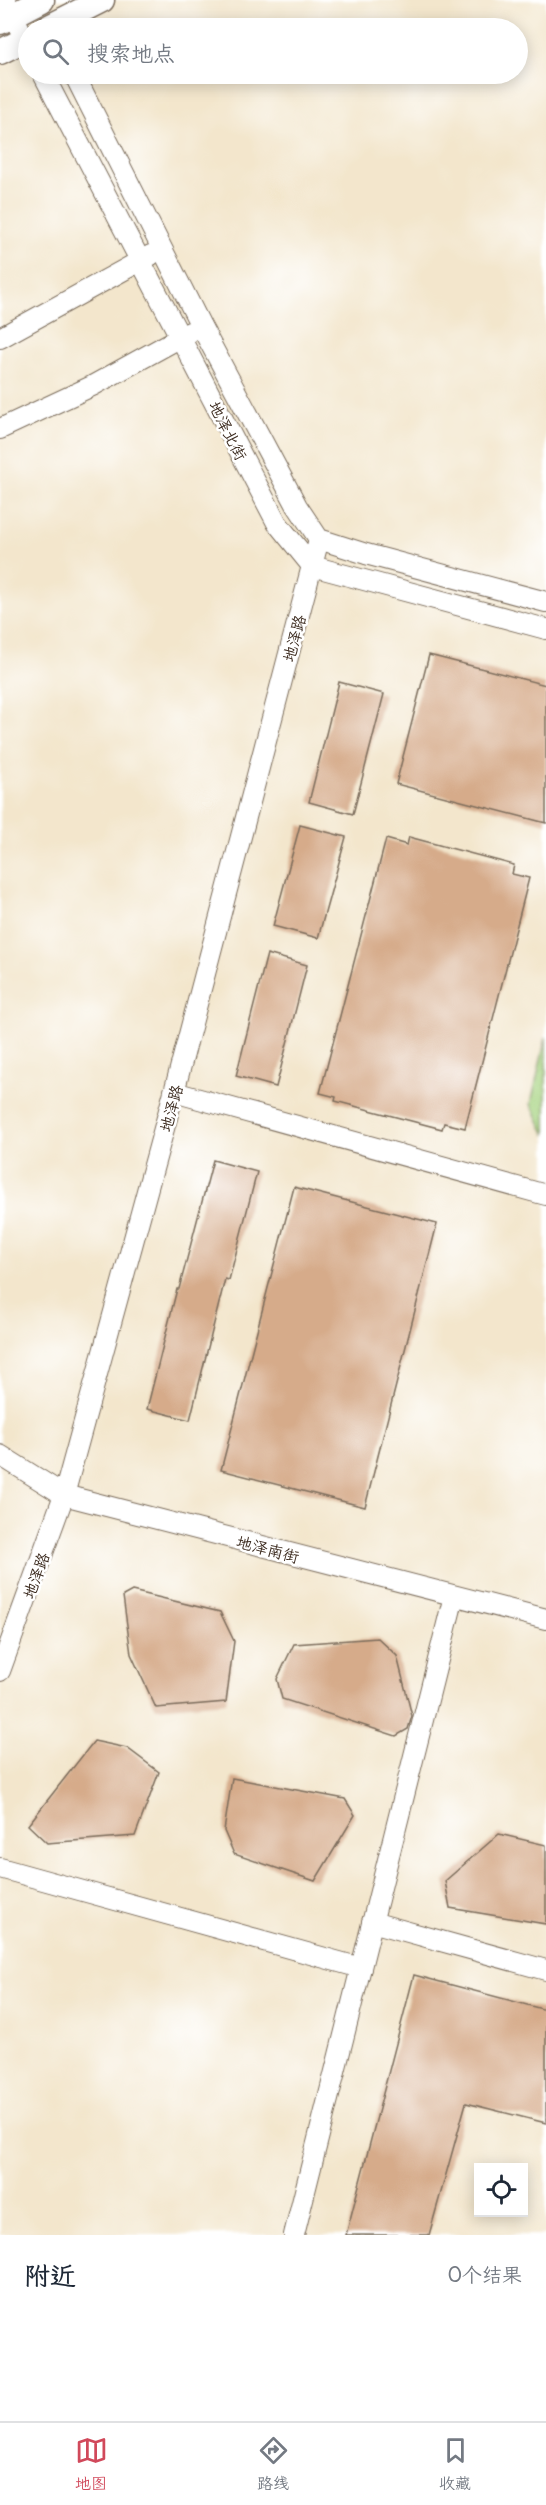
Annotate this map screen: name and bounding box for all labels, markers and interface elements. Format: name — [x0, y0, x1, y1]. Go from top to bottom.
search box — [18, 18, 528, 84]
icon: search — [39, 35, 72, 68]
text: 搜索地点 — [87, 35, 175, 68]
street label: 地泽北街 — [204, 396, 254, 464]
street label: 地泽路 — [275, 612, 311, 664]
street label: 地泽路 — [152, 1082, 188, 1134]
street label: 地泽南街 — [234, 1528, 302, 1568]
street label: 地泽路 — [16, 1548, 54, 1602]
map controls — [474, 2163, 528, 2217]
button: locate — [474, 2163, 528, 2217]
text: 附近 — [24, 2255, 76, 2294]
text: 0个结果 — [447, 2259, 522, 2289]
tab: 地图 — [75, 2434, 108, 2494]
tab: 路线 — [257, 2434, 290, 2494]
tab: 收藏 — [439, 2434, 472, 2494]

